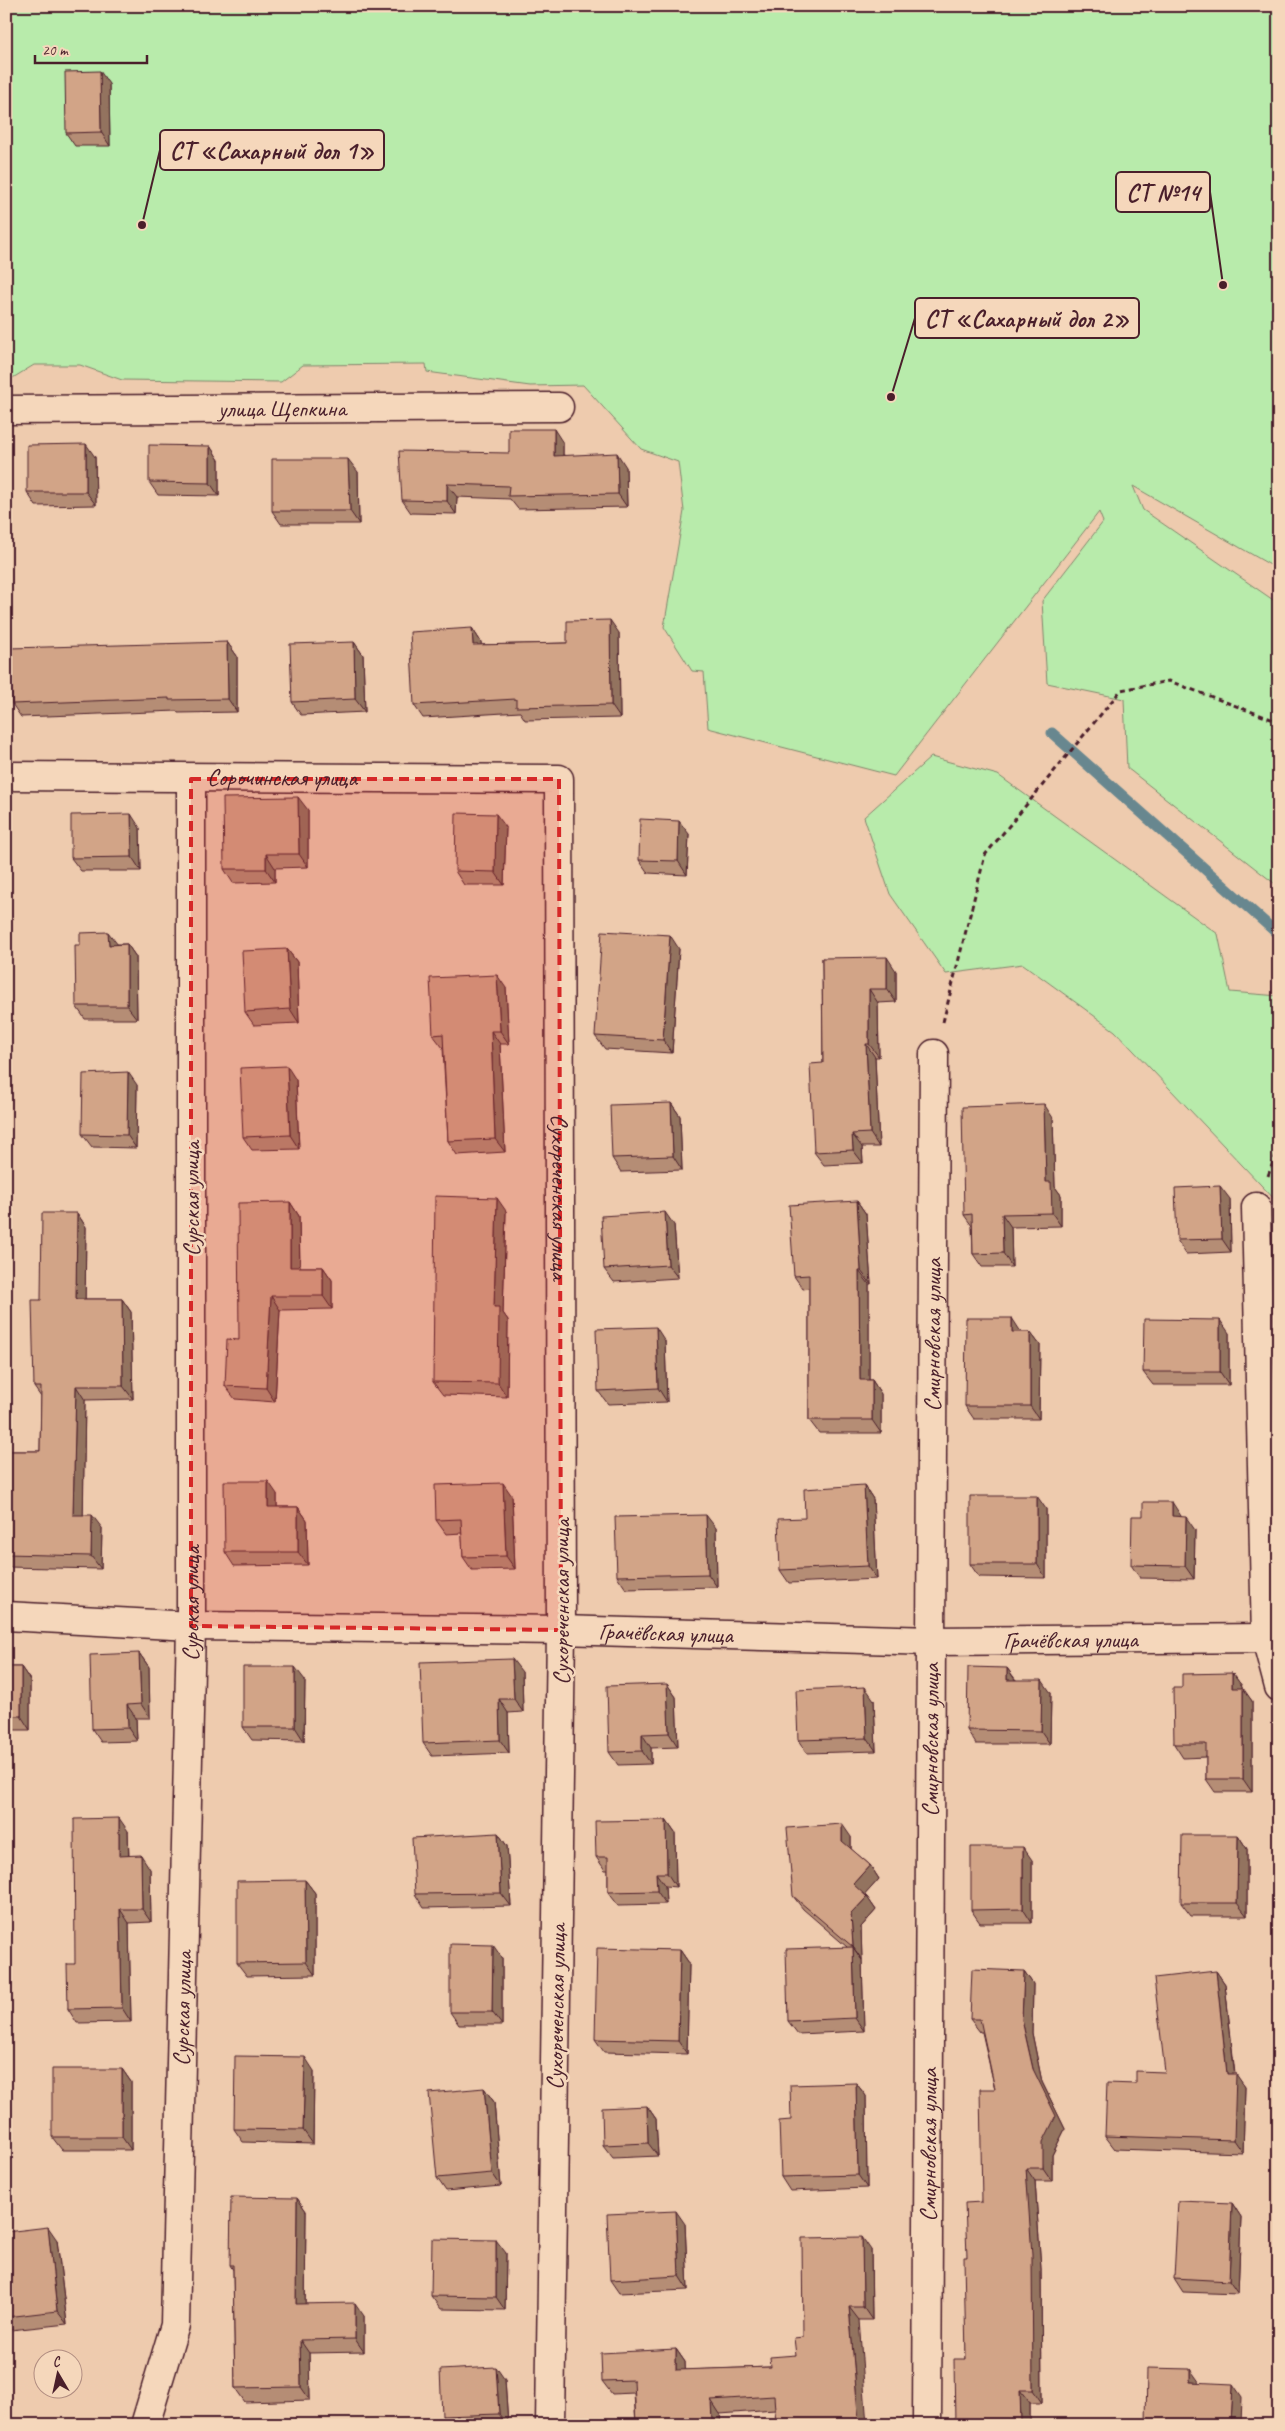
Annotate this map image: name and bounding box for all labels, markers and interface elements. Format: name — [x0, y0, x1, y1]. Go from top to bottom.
scale bar — [35, 32, 148, 64]
text: 20 m — [42, 41, 69, 60]
callout: СТ «Сахарный дол 1» — [160, 130, 384, 170]
text: СТ «Сахарный дол 1» — [170, 135, 374, 167]
callout: СТ №14 — [1116, 172, 1210, 212]
text: СТ №14 — [1126, 177, 1202, 209]
callout: СТ «Сахарный дол 2» — [915, 298, 1139, 338]
text: СТ «Сахарный дол 2» — [925, 303, 1129, 335]
street label: улица Щепкина — [216, 393, 348, 424]
street label: Сорочинская улица — [207, 762, 358, 793]
street label: Сухореченская улица — [545, 1114, 575, 1282]
street label: Сурская улица — [176, 1139, 206, 1257]
street label: Смирновская улица — [917, 1257, 948, 1412]
street label: Сухореченская улица — [546, 1517, 576, 1685]
street label: Сурская улица — [175, 1544, 206, 1661]
street label: Грачёвская улица — [598, 1616, 735, 1650]
street label: Грачёвская улица — [1003, 1624, 1139, 1655]
street label: Смирновская улица — [915, 1662, 946, 1817]
street label: Сухореченская улица — [540, 1922, 572, 2090]
street label: Сурская улица — [166, 1948, 199, 2066]
street label: Смирновская улица — [913, 2067, 944, 2222]
north arrow — [32, 2348, 82, 2398]
text: С — [51, 2352, 63, 2371]

